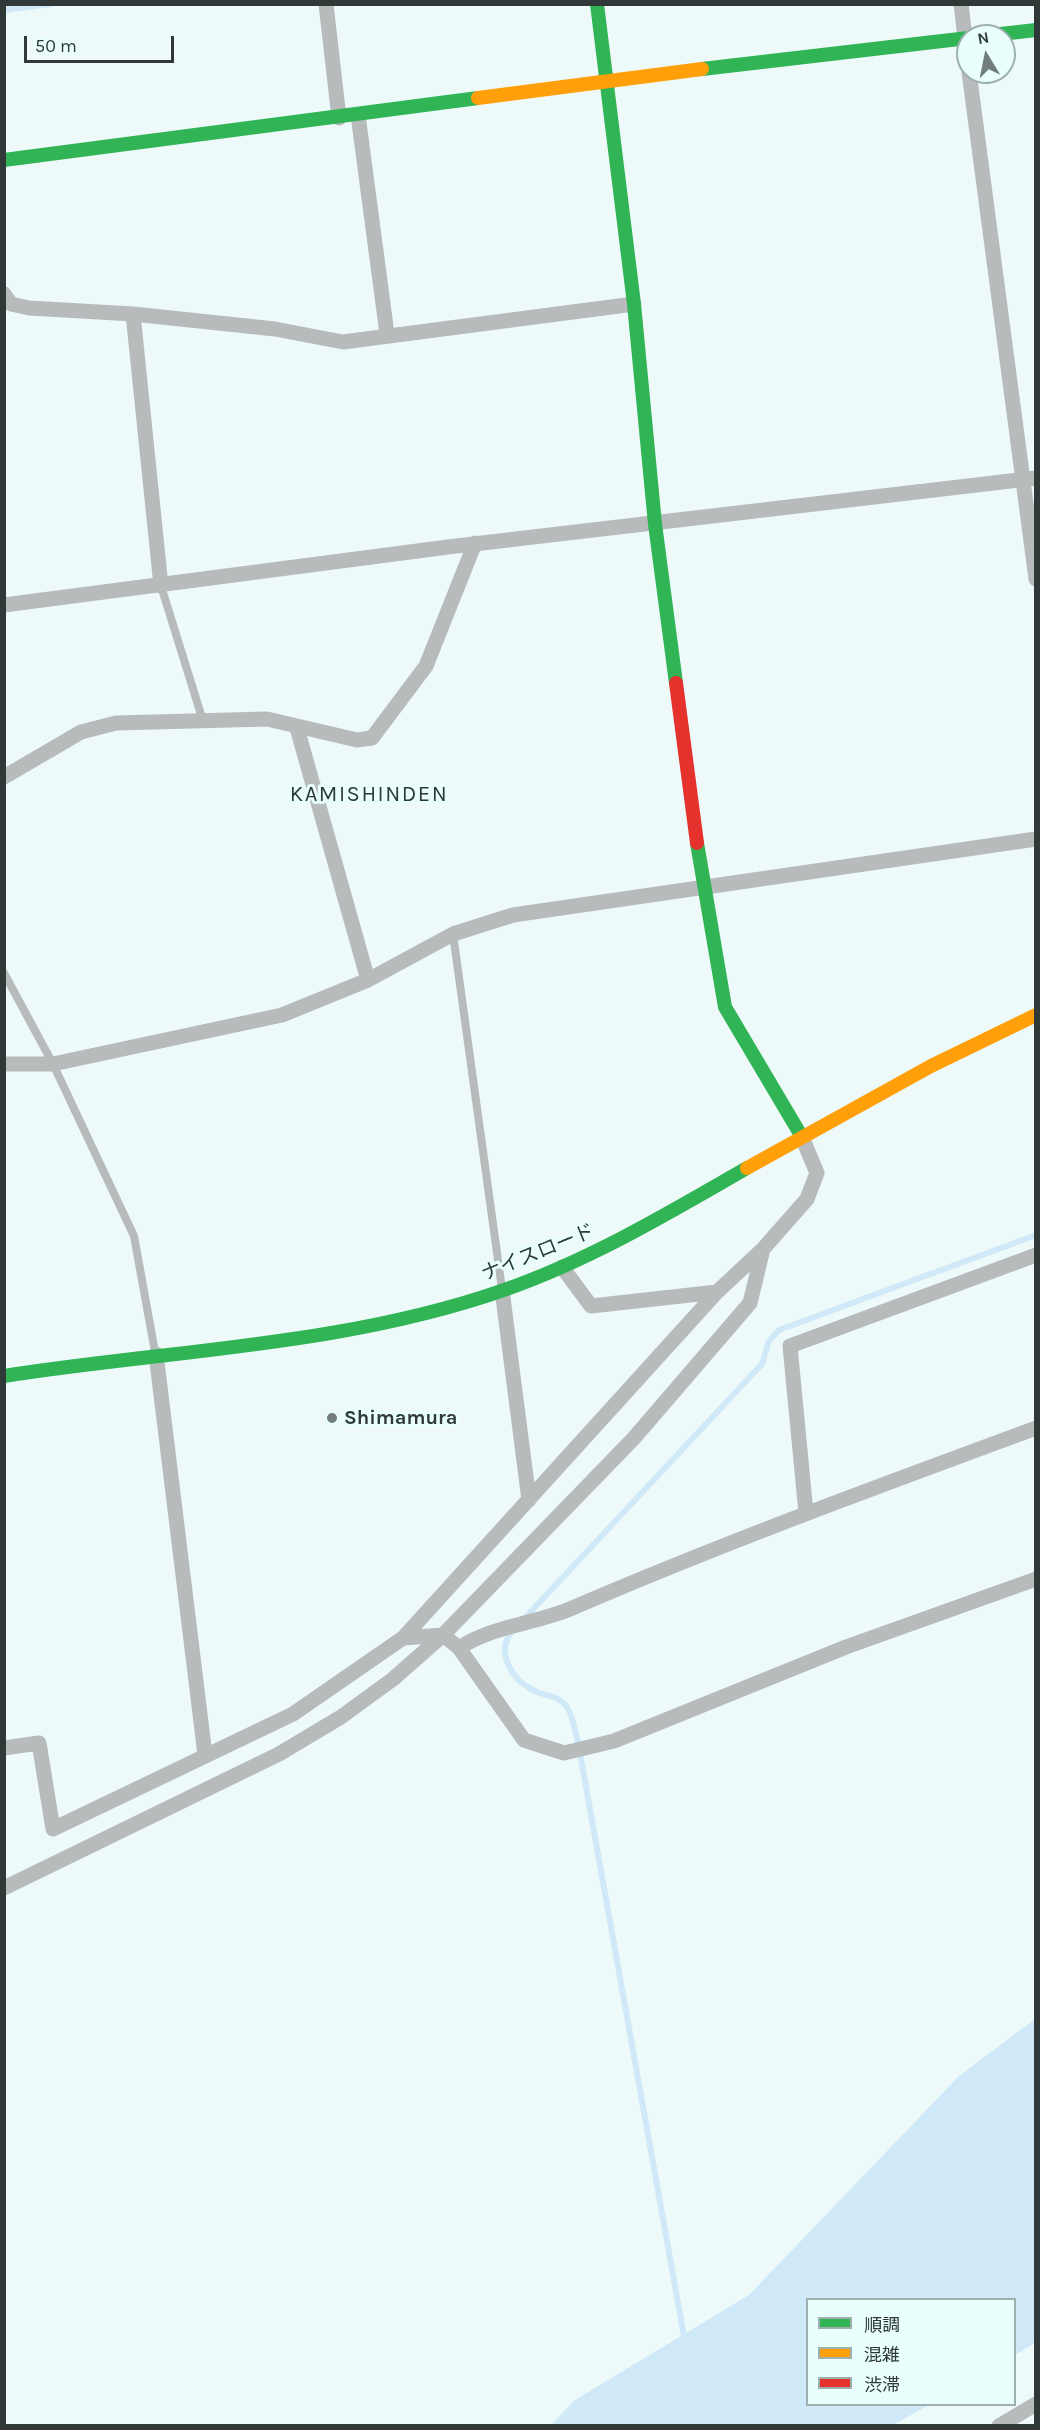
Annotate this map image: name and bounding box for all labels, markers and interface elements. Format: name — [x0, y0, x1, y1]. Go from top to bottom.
scale bar — [27, 24, 177, 62]
north arrow — [956, 24, 1016, 84]
text: N — [976, 27, 990, 48]
text: 50 m — [35, 35, 77, 57]
district label: KAMISHINDEN — [290, 782, 448, 808]
street label: ナイスロード — [478, 1219, 598, 1287]
place label: Shimamura — [344, 1406, 458, 1430]
marker: Shimamura — [325, 1411, 339, 1425]
legend — [806, 2298, 1016, 2406]
text: 順調 — [864, 2314, 900, 2336]
text: 混雑 — [864, 2344, 900, 2366]
text: 渋滞 — [864, 2374, 900, 2396]

